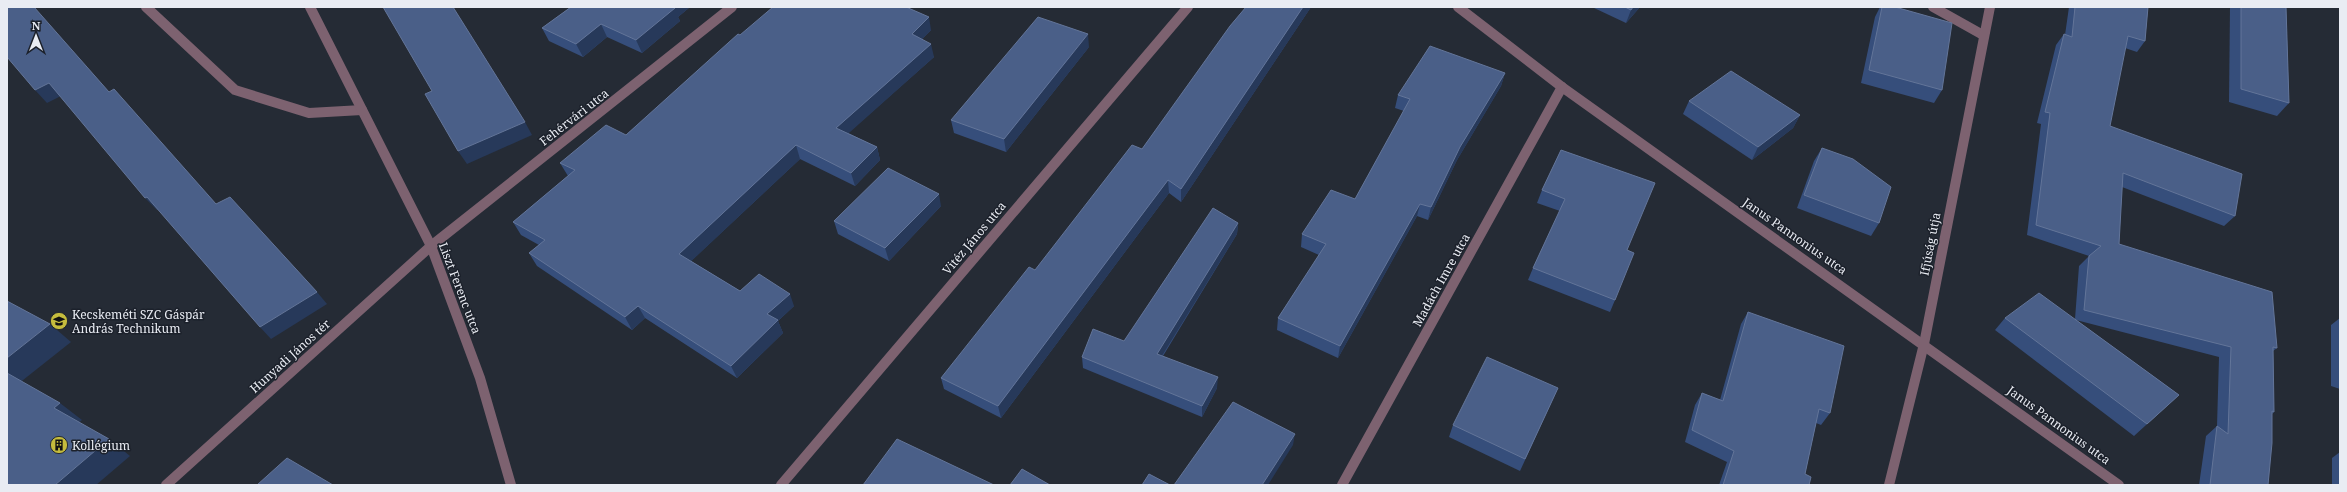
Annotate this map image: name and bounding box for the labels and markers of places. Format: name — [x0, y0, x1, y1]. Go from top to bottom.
place label: Kecskeméti SZC Gáspár András Technikum — [72, 306, 205, 337]
school or university icon: Kecskeméti SZC Gáspár András Technikum — [49, 311, 69, 331]
building icon: Kollégium — [49, 435, 69, 455]
place label: Kollégium — [72, 437, 130, 454]

